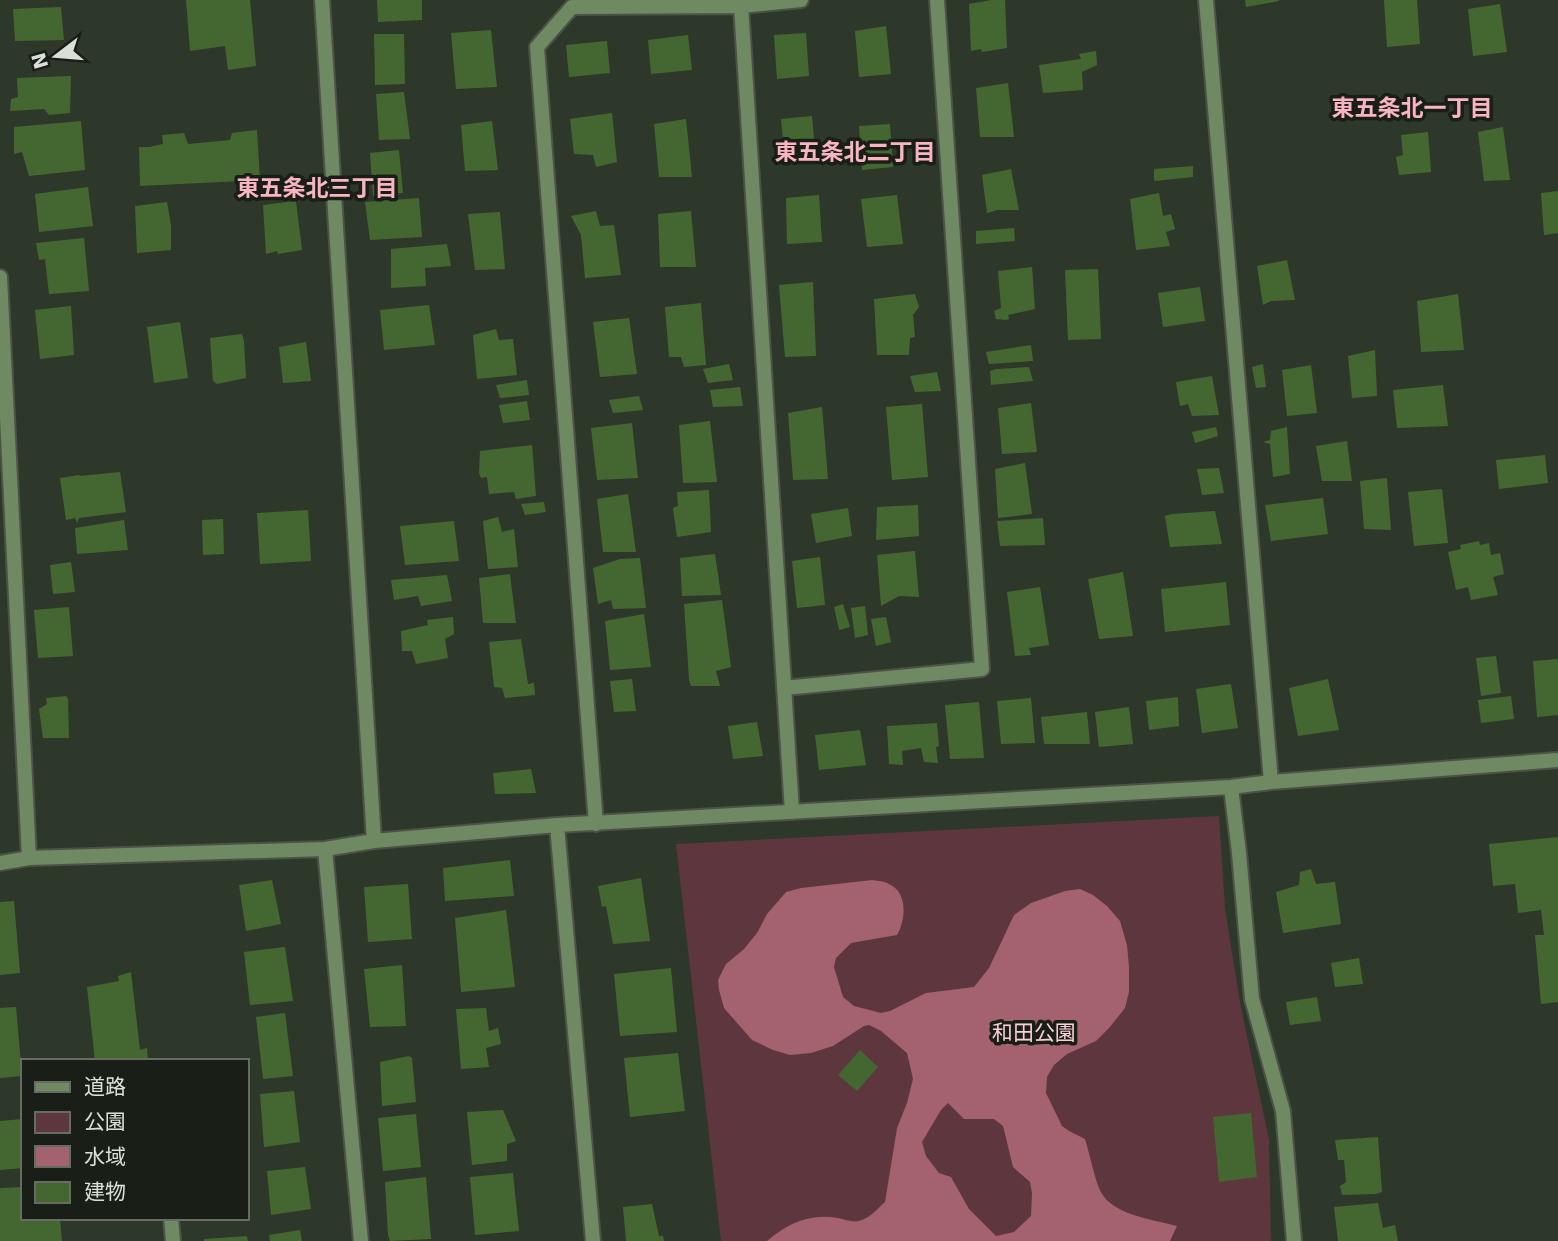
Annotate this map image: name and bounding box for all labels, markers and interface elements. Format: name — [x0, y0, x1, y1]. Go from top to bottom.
north arrow — [21, 21, 91, 91]
text: N — [27, 50, 52, 71]
district label: 東五条北一丁目 — [1332, 95, 1493, 121]
district label: 東五条北二丁目 — [775, 139, 936, 165]
district label: 東五条北三丁目 — [237, 175, 398, 201]
park label: 和田公園 — [992, 1021, 1076, 1045]
legend — [21, 1059, 248, 1220]
text: 道路 — [84, 1075, 126, 1099]
text: 公園 — [84, 1110, 126, 1134]
text: 水域 — [84, 1145, 126, 1169]
text: 建物 — [84, 1180, 126, 1204]

